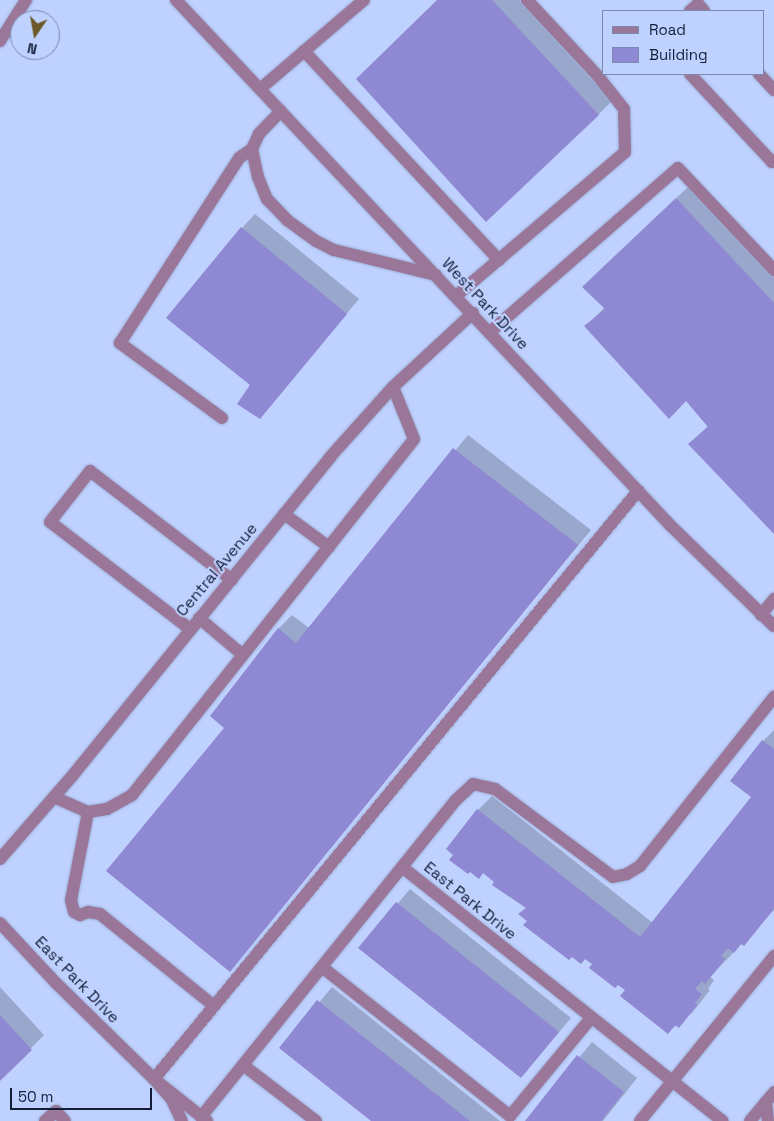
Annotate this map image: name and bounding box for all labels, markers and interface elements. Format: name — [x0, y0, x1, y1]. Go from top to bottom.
north arrow — [10, 10, 60, 60]
legend — [602, 10, 764, 75]
text: Road — [649, 20, 686, 39]
text: N — [26, 39, 39, 58]
text: Building — [649, 45, 708, 64]
street label: West Park Drive — [438, 254, 532, 354]
street label: Central Avenue — [172, 519, 262, 621]
street label: East Park Drive — [420, 858, 520, 944]
street label: East Park Drive — [31, 932, 123, 1028]
scale bar — [12, 1078, 155, 1110]
text: 50 m — [18, 1087, 53, 1106]

